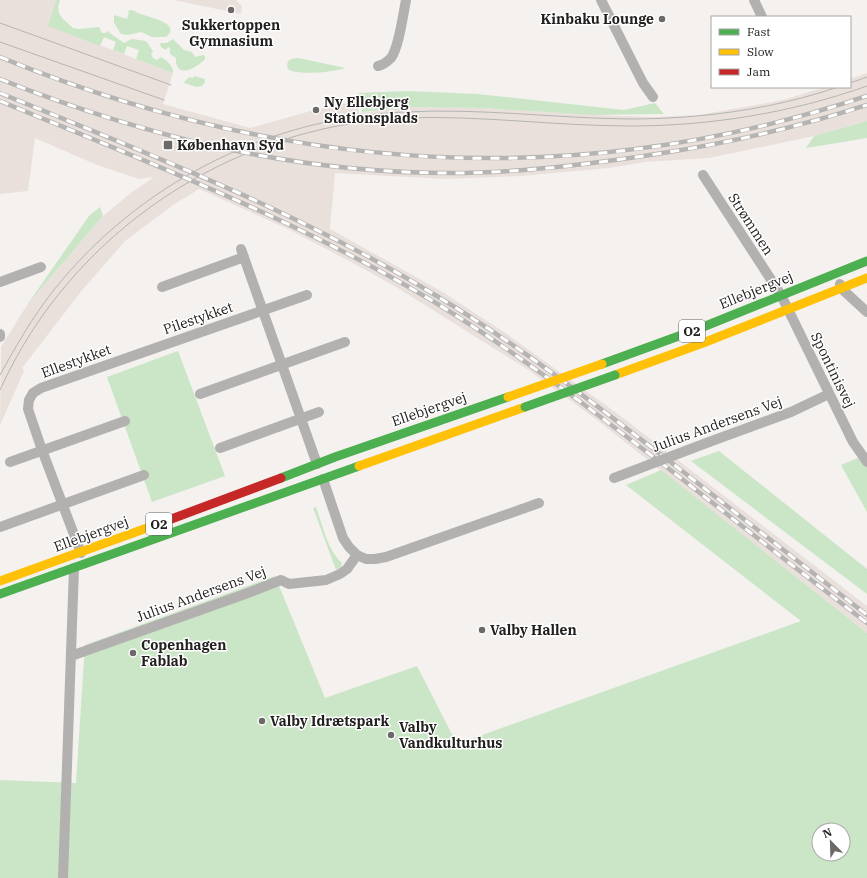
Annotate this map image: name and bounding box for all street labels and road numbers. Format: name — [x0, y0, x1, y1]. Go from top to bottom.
street label: Strømmen — [724, 190, 778, 258]
street label: Ellebjergvej — [716, 267, 796, 313]
street label: Pilestykket — [161, 298, 235, 338]
road number: O2 — [679, 320, 705, 342]
street label: Spontinisvej — [807, 329, 859, 411]
street label: Ellestykket — [39, 340, 113, 382]
street label: Ellebjergvej — [389, 388, 469, 430]
street label: Julius Andersens Vej — [650, 392, 784, 456]
street label: Ellebjergvej — [51, 512, 131, 556]
road number: O2 — [146, 513, 172, 535]
street label: Julius Andersens Vej — [134, 562, 268, 626]

